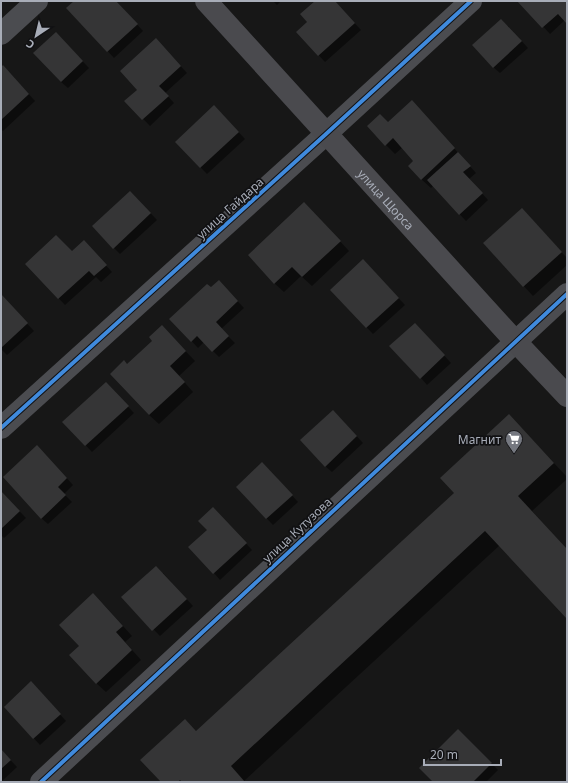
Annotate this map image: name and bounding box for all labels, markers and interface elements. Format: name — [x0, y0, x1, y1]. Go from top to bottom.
north arrow — [16, 16, 56, 56]
text: С — [23, 36, 37, 53]
street label: улица Щорса — [354, 165, 418, 233]
street label: улица Гайдара — [193, 173, 267, 243]
supermarket icon: Магнит — [504, 429, 524, 454]
place label: Магнит — [458, 431, 501, 448]
street label: улица Кутузова — [259, 494, 335, 566]
scale bar — [424, 741, 501, 767]
text: 20 m — [430, 746, 458, 763]

